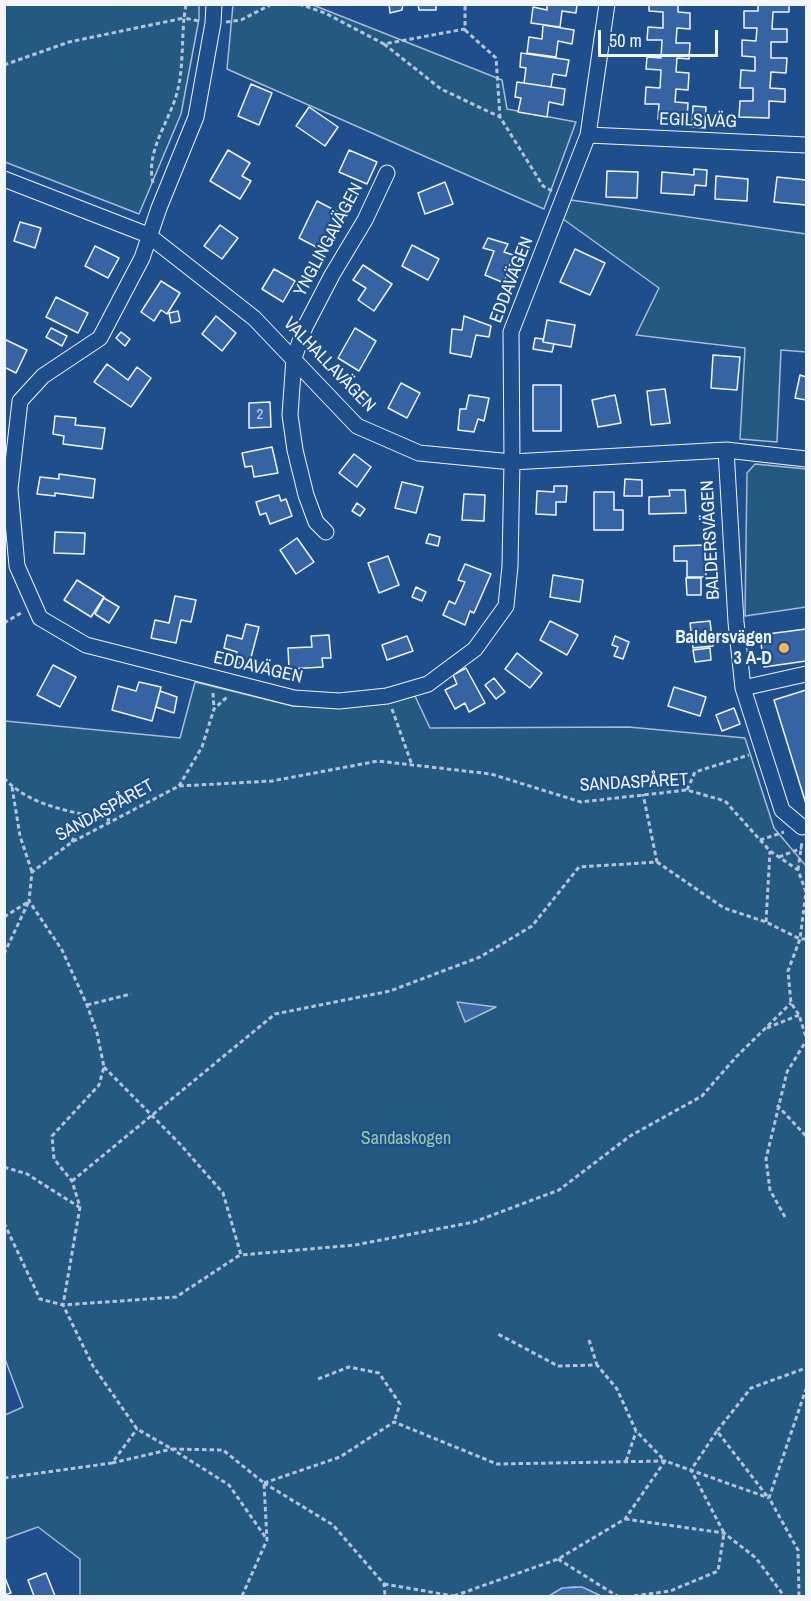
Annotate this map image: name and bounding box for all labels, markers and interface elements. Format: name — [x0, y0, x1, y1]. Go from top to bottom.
scale bar — [601, 18, 721, 56]
text: 50 m — [609, 28, 642, 53]
street label: EGILS VÄG — [659, 109, 737, 133]
street label: YNGLINGAVÄGEN — [290, 179, 368, 301]
street label: EDDAVÄGEN — [486, 234, 538, 326]
street label: VALHALLAVÄGEN — [278, 313, 380, 417]
house number: 2 — [257, 406, 263, 424]
street label: BALDERSVÄGEN — [697, 480, 725, 600]
place label: Baldersvägen 3 A-D — [675, 627, 772, 670]
marker: Baldersvägen 3 A-D — [777, 641, 791, 655]
street label: EDDAVÄGEN — [211, 647, 305, 689]
street label: SANDASPÅRET — [579, 769, 689, 797]
street label: SANDASPÅRET — [52, 775, 158, 847]
park label: Sandaskogen — [361, 1128, 451, 1150]

